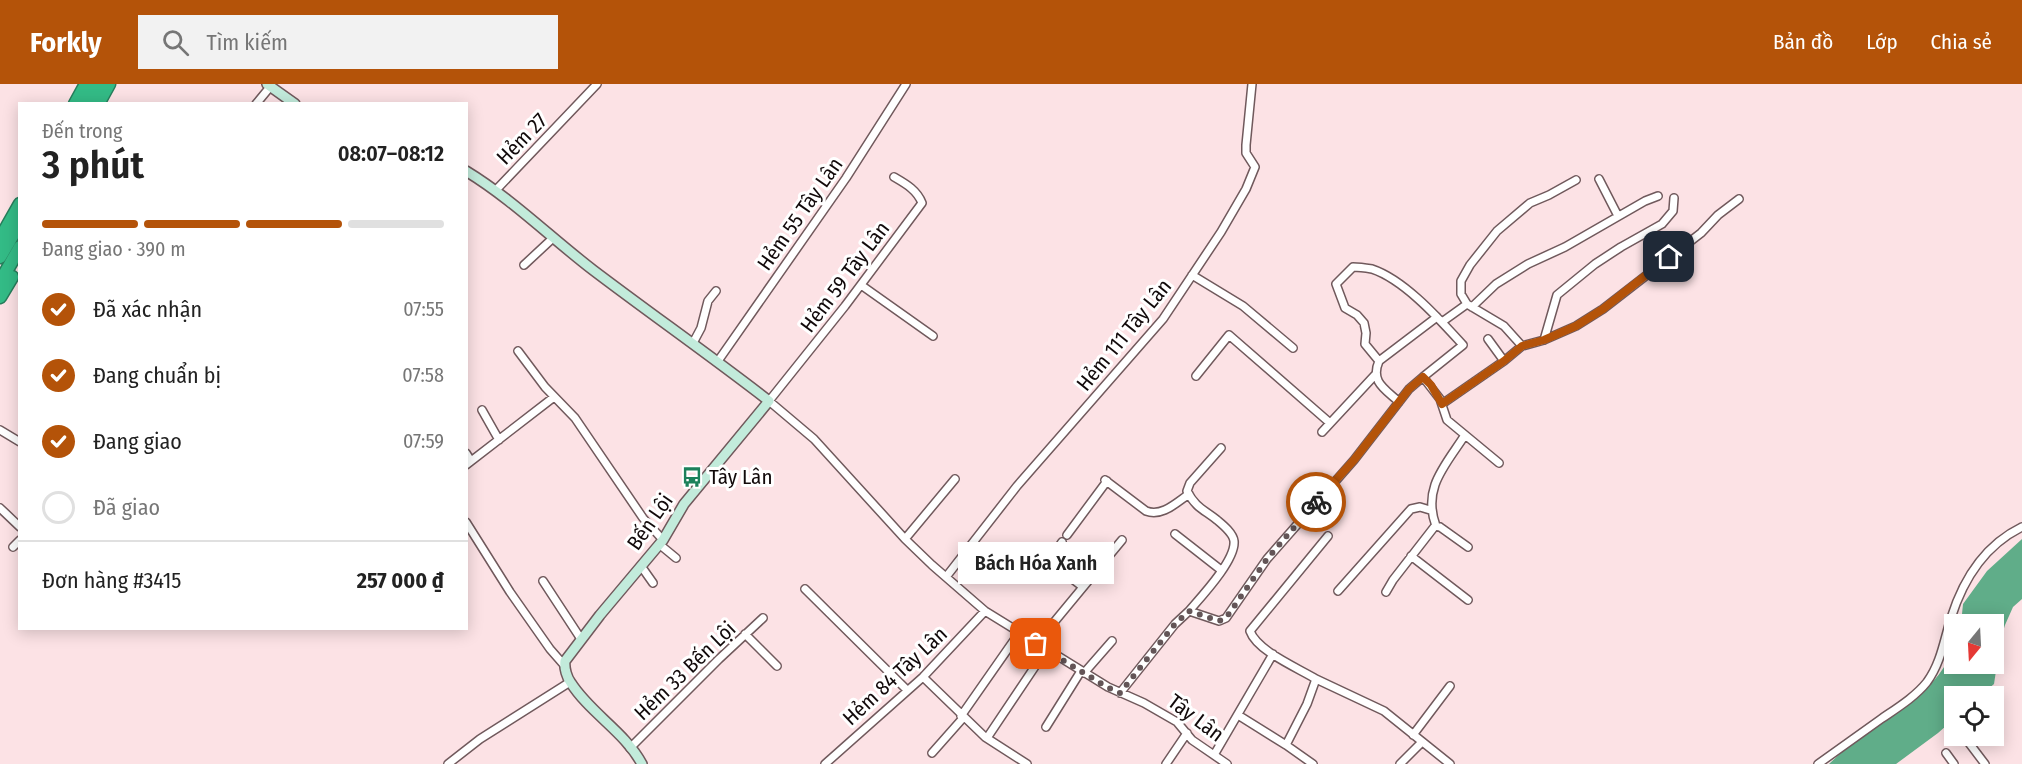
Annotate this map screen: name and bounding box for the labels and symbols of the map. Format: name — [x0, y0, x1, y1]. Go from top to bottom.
street label: Hẻm 27 — [491, 108, 553, 170]
street label: Hẻm 55 Tây Lân — [752, 153, 848, 275]
street label: Hẻm 59 Tây Lân — [795, 216, 895, 338]
pin — [1643, 231, 1694, 282]
street label: Hẻm 111 Tây Lân — [1071, 274, 1177, 396]
place label: Tây Lân — [709, 464, 772, 490]
bus stop icon: Tây Lân — [680, 465, 704, 489]
courier — [1286, 472, 1346, 532]
street label: Bến Lội — [621, 489, 679, 555]
callout: Bách Hóa Xanh — [958, 542, 1114, 584]
north arrow — [1944, 614, 2004, 674]
street label: Hẻm 33 Bến Lội — [629, 616, 741, 726]
pin — [1010, 618, 1061, 669]
street label: Hẻm 84 Tây Lân — [837, 621, 953, 731]
street label: Tây Lân — [1163, 689, 1229, 747]

